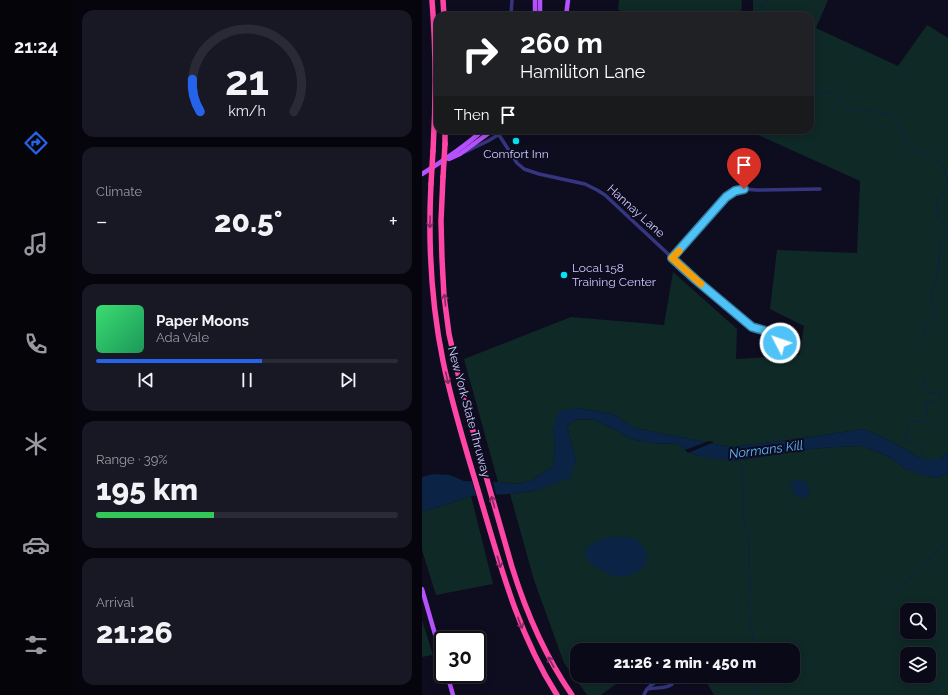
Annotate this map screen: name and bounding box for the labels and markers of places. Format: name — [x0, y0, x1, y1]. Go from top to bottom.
marker: Comfort Inn — [511, 136, 521, 146]
place label: Comfort Inn — [483, 147, 549, 161]
pin — [727, 148, 761, 189]
place label: Local 158 Training Center — [572, 261, 657, 289]
marker: Local 158 Training Center — [559, 270, 569, 280]

